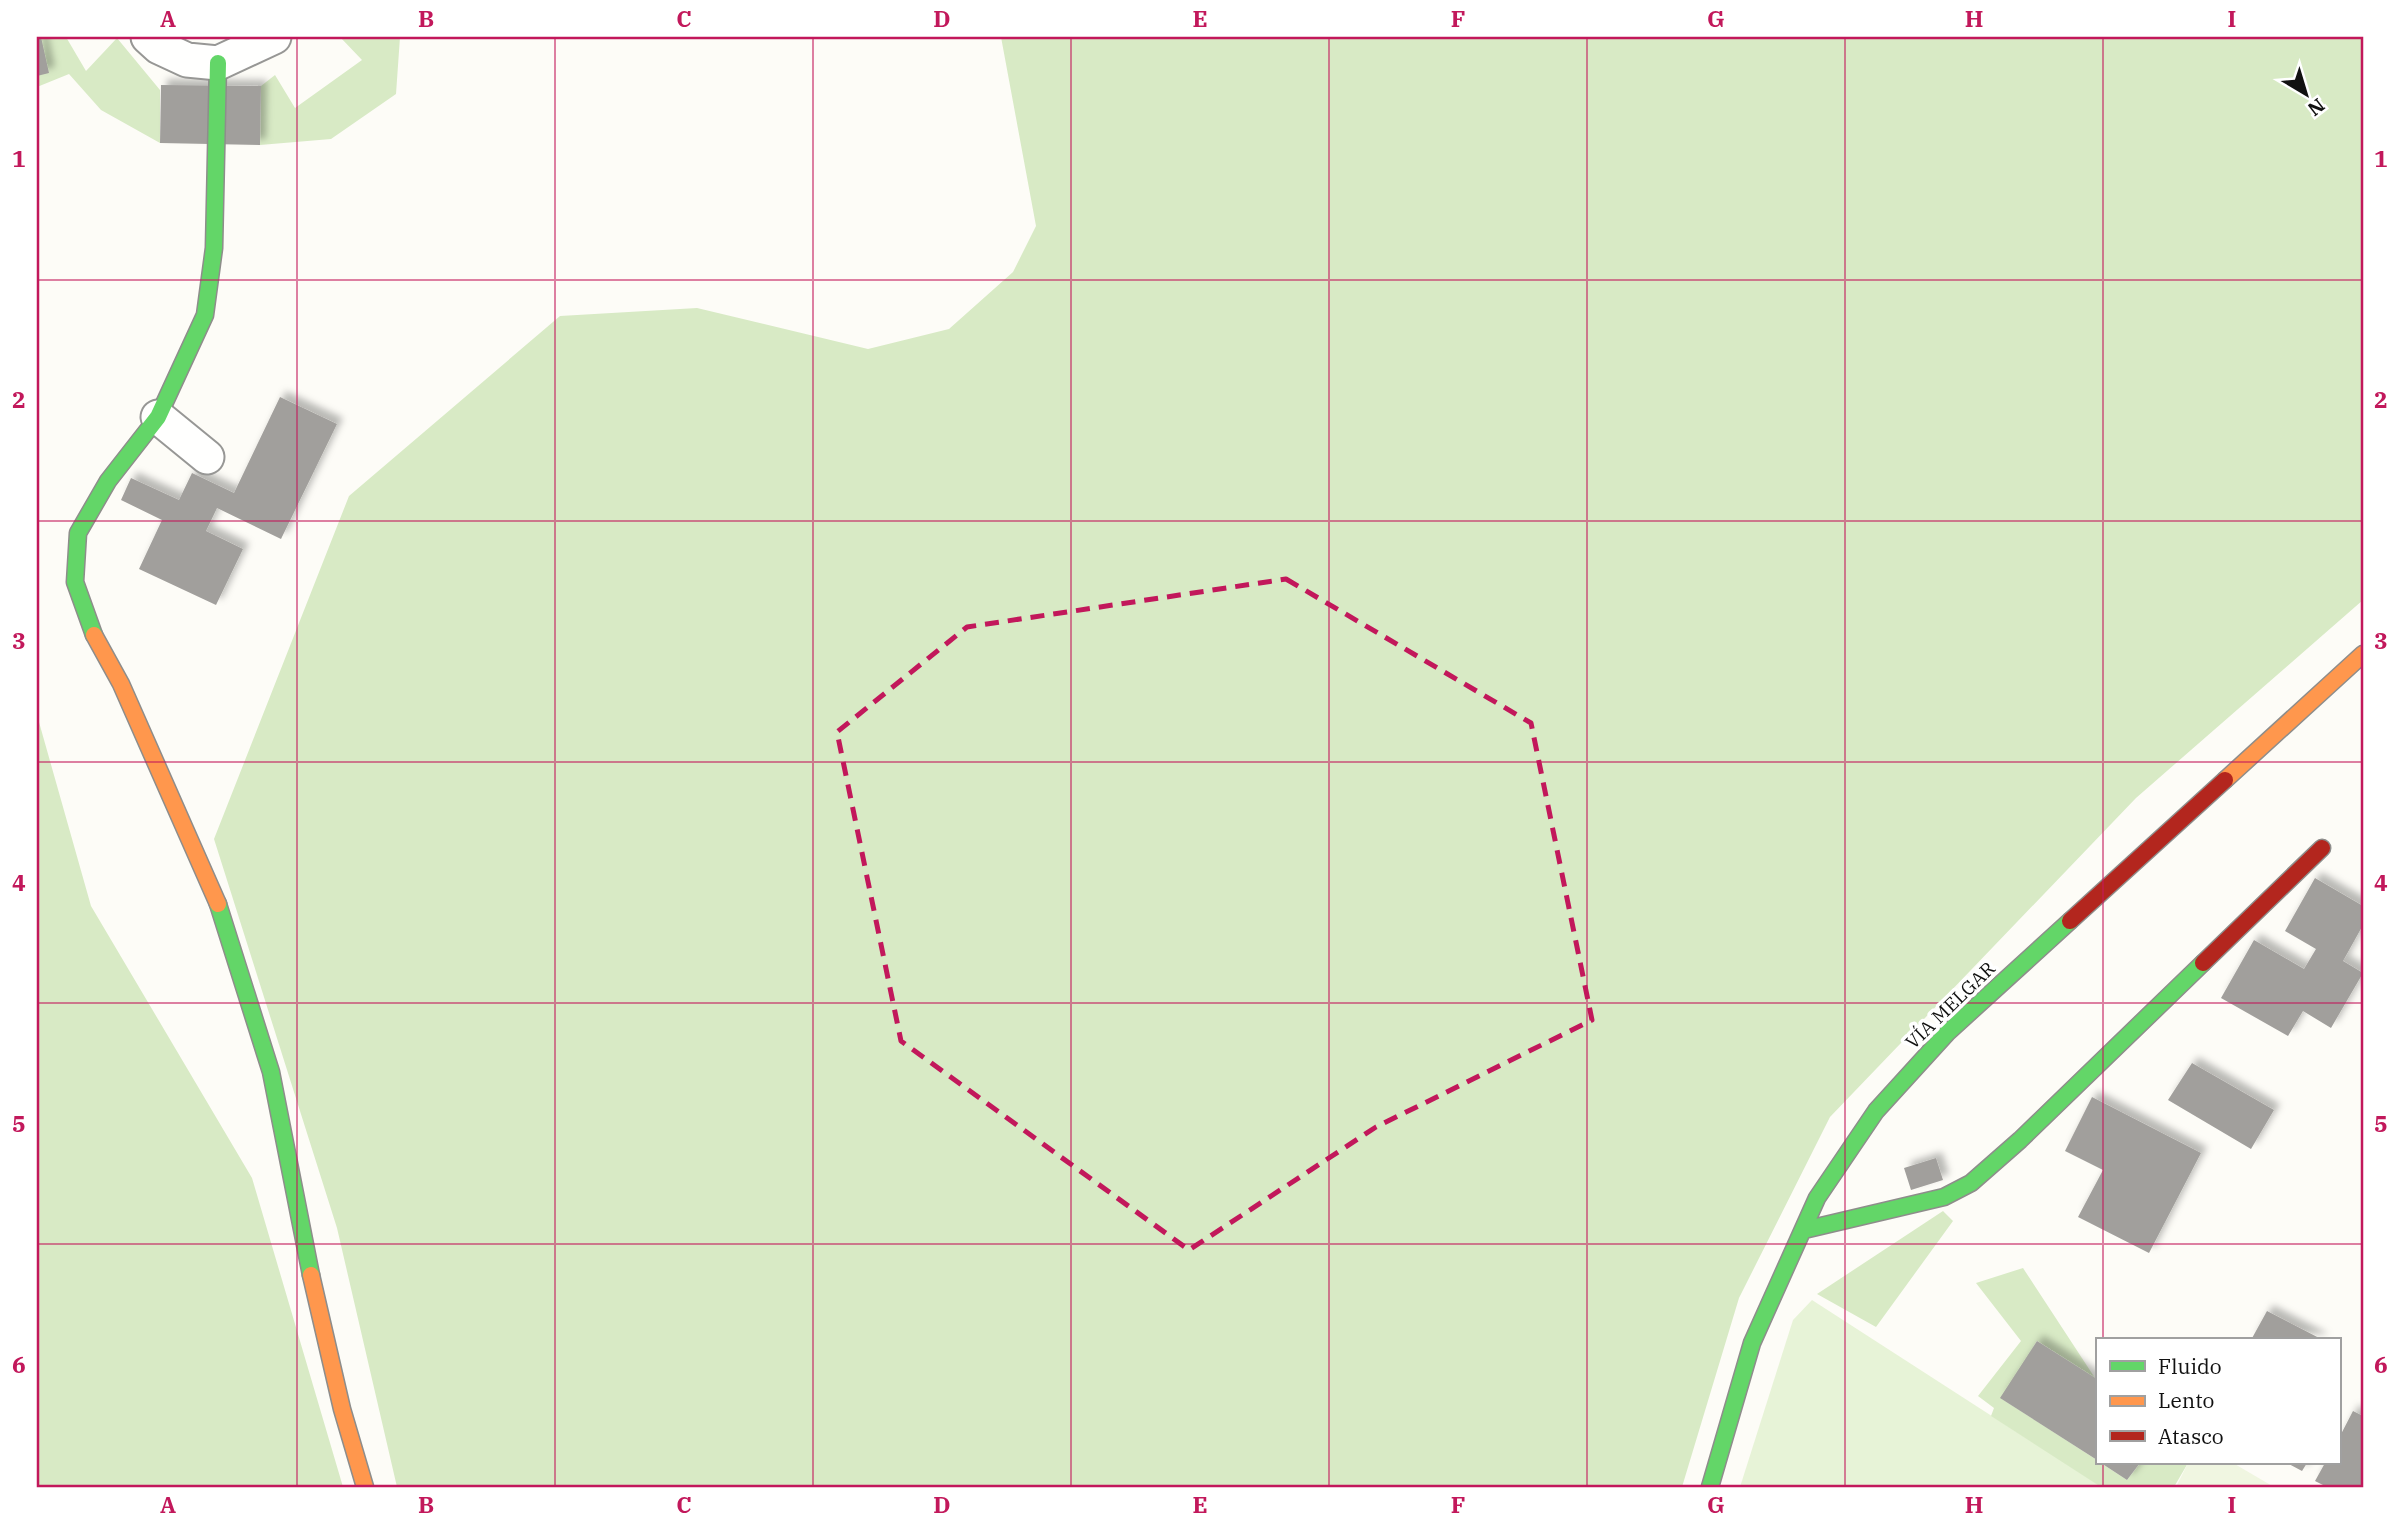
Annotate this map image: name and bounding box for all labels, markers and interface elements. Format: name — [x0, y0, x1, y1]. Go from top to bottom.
text: A — [160, 3, 176, 33]
text: B — [418, 3, 434, 33]
text: C — [676, 3, 692, 33]
text: D — [933, 3, 951, 33]
text: E — [1192, 3, 1208, 33]
text: F — [1451, 3, 1465, 33]
text: G — [1707, 3, 1725, 33]
text: H — [1965, 3, 1983, 33]
text: I — [2228, 3, 2236, 33]
north arrow — [2270, 60, 2340, 130]
text: N — [2303, 93, 2330, 121]
text: 1 — [12, 143, 26, 173]
text: 1 — [2374, 143, 2388, 173]
text: 2 — [12, 384, 26, 414]
text: 2 — [2374, 384, 2388, 414]
text: 3 — [12, 625, 26, 655]
text: 3 — [2374, 625, 2388, 655]
text: 4 — [12, 867, 26, 897]
text: 4 — [2374, 867, 2388, 897]
street label: VÍA MELGAR — [1900, 956, 2000, 1054]
text: 5 — [12, 1108, 26, 1138]
text: 5 — [2374, 1108, 2388, 1138]
legend — [2096, 1338, 2340, 1464]
text: 6 — [12, 1349, 26, 1379]
text: 6 — [2374, 1349, 2388, 1379]
text: Fluido — [2158, 1352, 2222, 1380]
text: Lento — [2158, 1386, 2214, 1414]
text: Atasco — [2158, 1422, 2224, 1450]
text: A — [160, 1489, 176, 1519]
text: B — [418, 1489, 434, 1519]
text: C — [676, 1489, 692, 1519]
text: D — [933, 1489, 951, 1519]
text: E — [1192, 1489, 1208, 1519]
text: F — [1451, 1489, 1465, 1519]
text: G — [1707, 1489, 1725, 1519]
text: H — [1965, 1489, 1983, 1519]
text: I — [2228, 1489, 2236, 1519]

